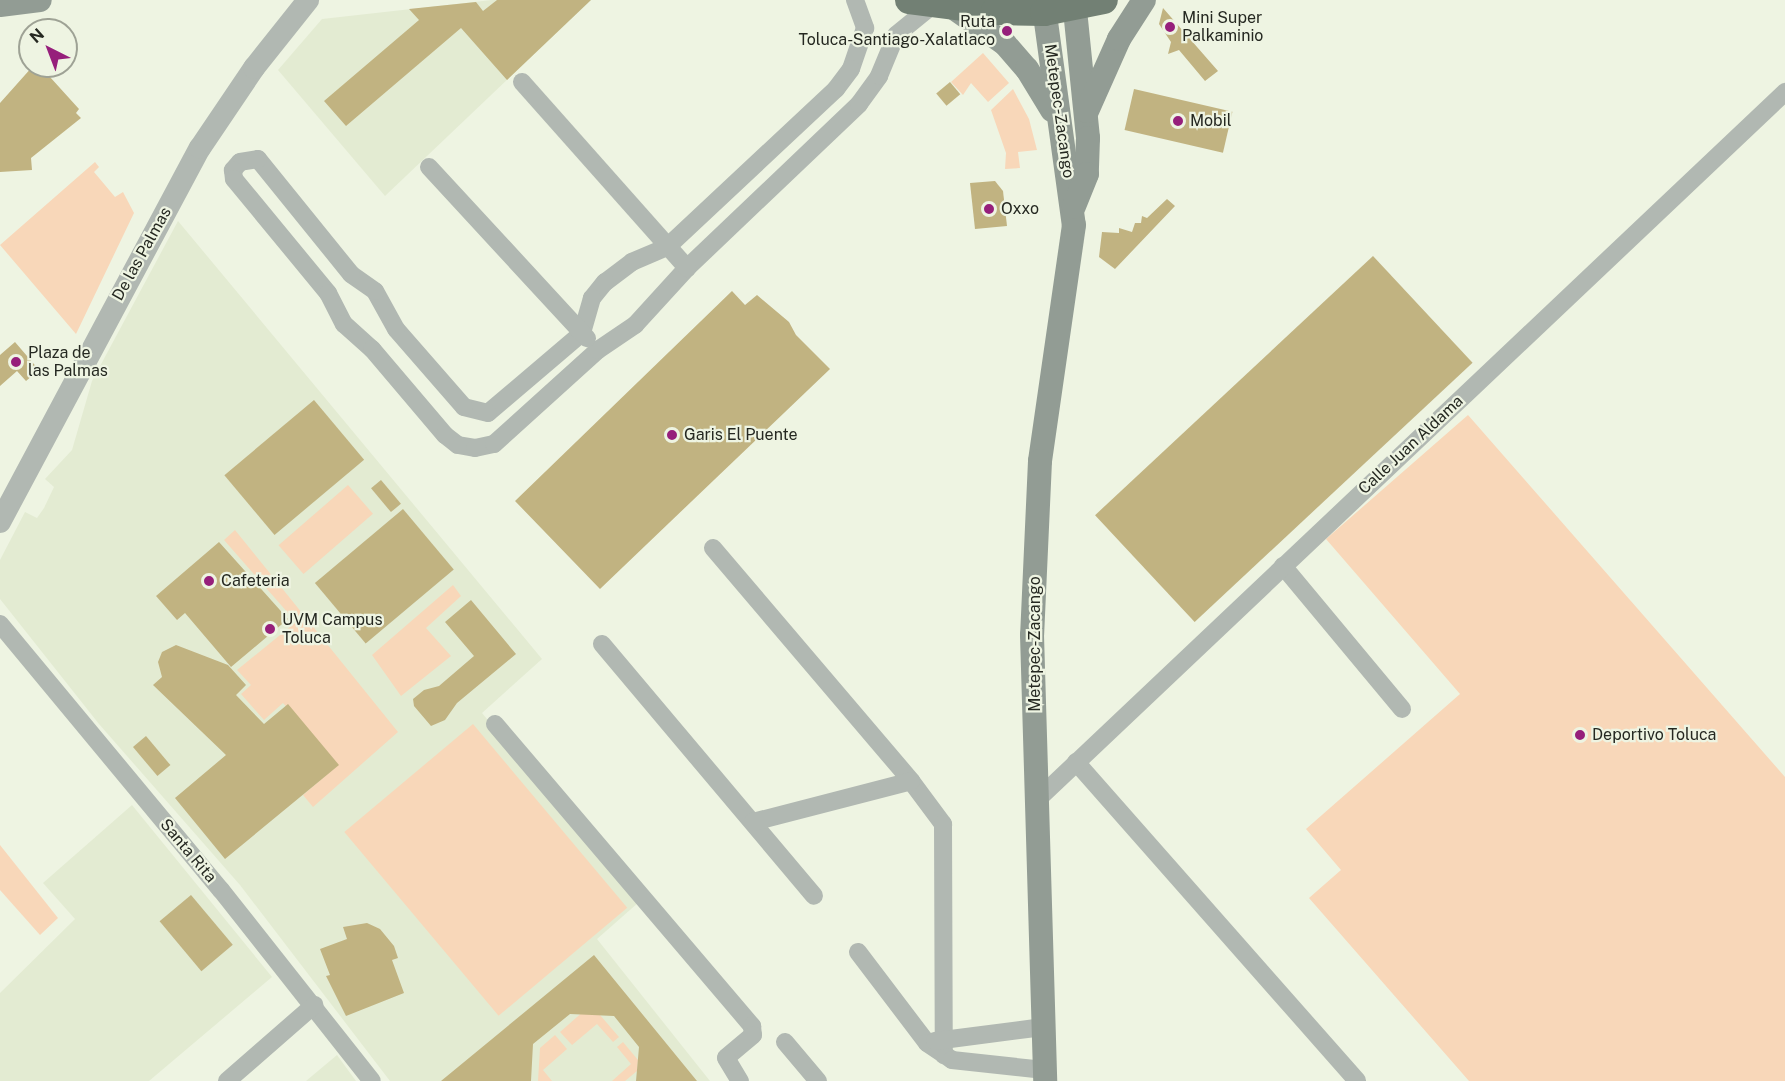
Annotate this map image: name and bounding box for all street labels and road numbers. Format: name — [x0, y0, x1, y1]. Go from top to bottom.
street label: Metepec-Zacango — [1040, 43, 1078, 179]
street label: De las Palmas — [108, 204, 176, 304]
street label: Calle Juan Aldama — [1355, 392, 1467, 498]
street label: Metepec-Zacango — [1025, 576, 1045, 712]
street label: Santa Rita — [156, 815, 220, 887]

